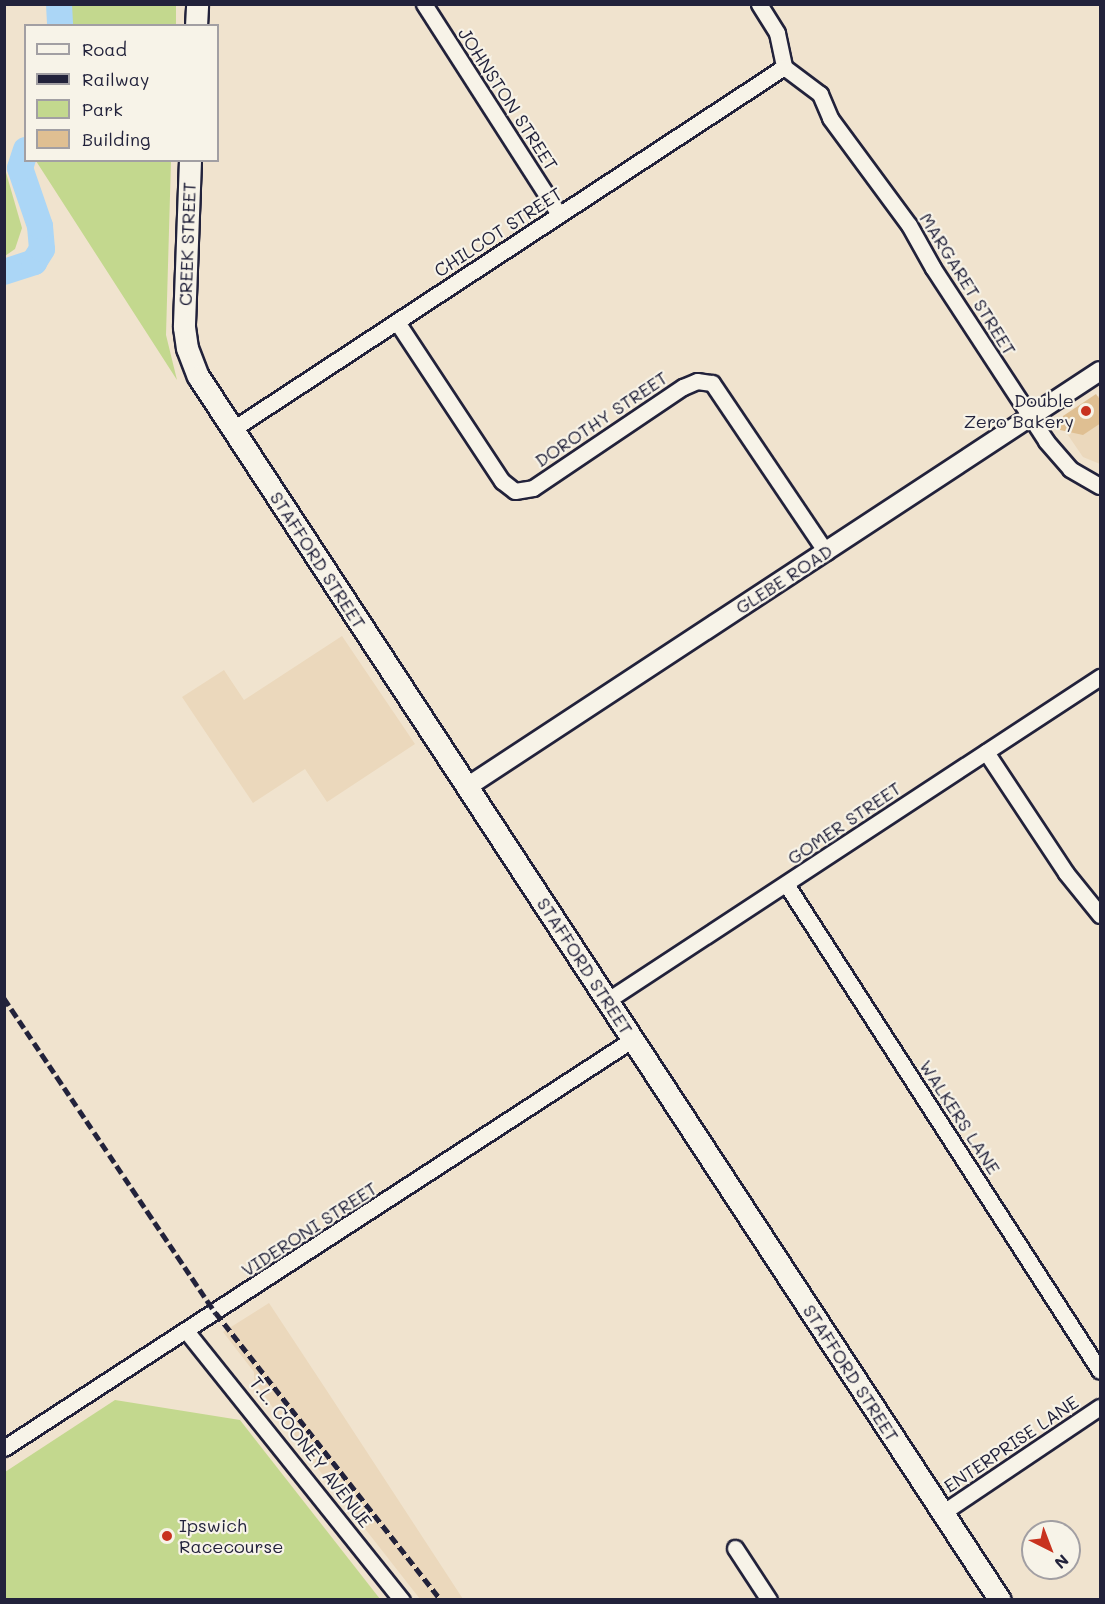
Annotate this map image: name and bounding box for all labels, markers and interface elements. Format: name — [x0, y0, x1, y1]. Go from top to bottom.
street label: JOHNSTON STREET — [454, 23, 562, 175]
legend — [24, 24, 219, 162]
text: Road — [82, 37, 127, 61]
text: Railway — [82, 67, 149, 91]
text: Park — [82, 97, 123, 121]
text: Building — [82, 127, 150, 151]
street label: CREEK STREET — [174, 182, 200, 306]
street label: CHILCOT STREET — [430, 183, 566, 281]
street label: MARGARET STREET — [915, 209, 1021, 359]
street label: DOROTHY STREET — [531, 367, 671, 471]
place label: Double Zero Bakery — [964, 390, 1074, 432]
marker: Double Zero Bakery — [1079, 404, 1093, 418]
street label: STAFFORD STREET — [266, 487, 370, 633]
street label: GLEBE ROAD — [732, 540, 836, 618]
street label: GOMER STREET — [783, 777, 905, 869]
street label: STAFFORD STREET — [533, 893, 637, 1039]
street label: WALKERS LANE — [915, 1056, 1005, 1178]
street label: VIDERONI STREET — [237, 1177, 381, 1281]
street label: STAFFORD STREET — [799, 1300, 903, 1446]
street label: T.L. COONEY AVENUE — [245, 1372, 377, 1532]
street label: ENTERPRISE LANE — [940, 1391, 1082, 1497]
place label: Ipswich Racecourse — [179, 1515, 284, 1558]
north arrow — [1021, 1520, 1081, 1580]
marker: Ipswich Racecourse — [160, 1529, 174, 1543]
text: N — [1050, 1550, 1074, 1574]

